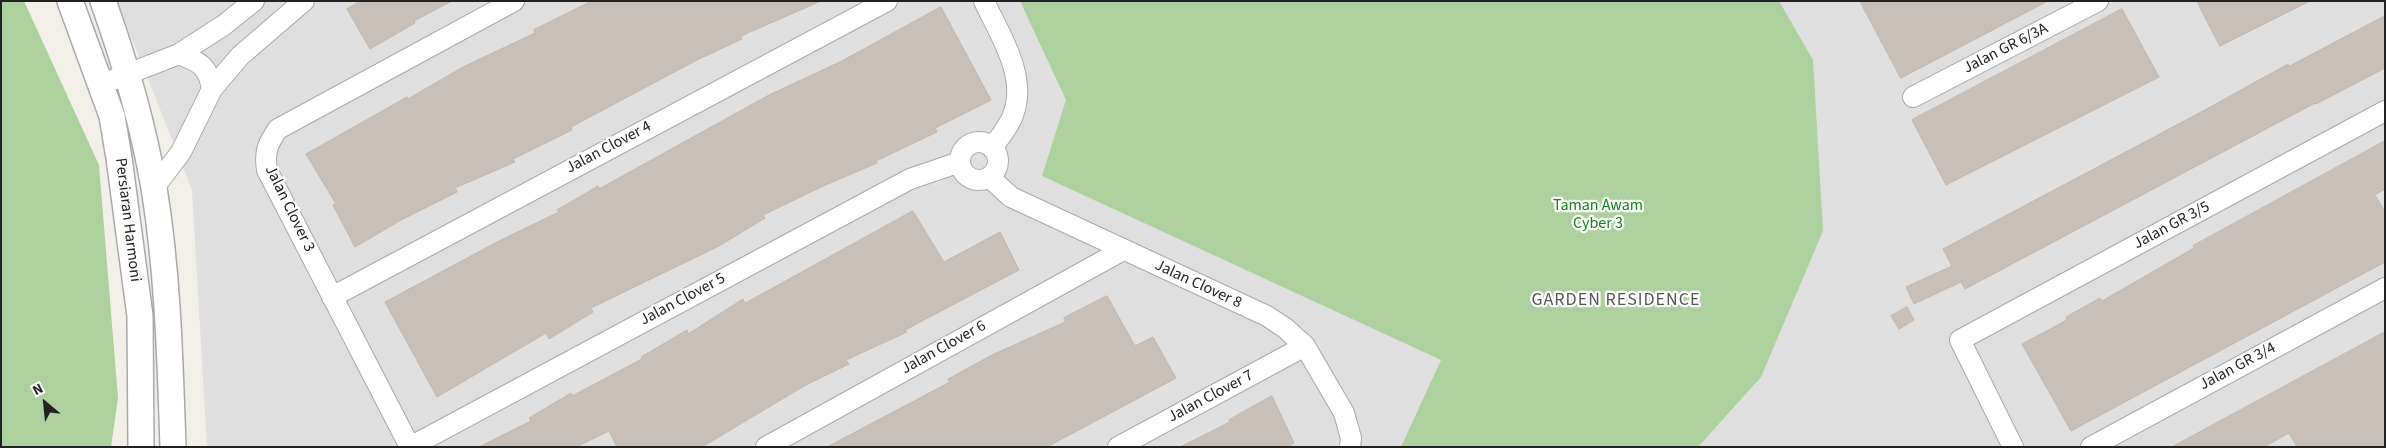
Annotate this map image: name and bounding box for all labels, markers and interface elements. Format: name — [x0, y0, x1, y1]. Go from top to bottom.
street label: Jalan GR 6/3A — [1961, 20, 2051, 78]
street label: Jalan Clover 4 — [563, 118, 655, 178]
street label: Persiaran Harmoni — [110, 157, 144, 283]
street label: Jalan Clover 3 — [260, 163, 318, 255]
park label: Taman Awam Cyber 3 — [1553, 196, 1643, 234]
street label: Jalan GR 3/5 — [2131, 198, 2213, 254]
street label: Jalan Clover 8 — [1151, 256, 1245, 314]
street label: Jalan Clover 5 — [637, 270, 729, 330]
district label: GARDEN RESIDENCE — [1530, 290, 1702, 312]
street label: Jalan Clover 6 — [898, 317, 990, 379]
street label: Jalan GR 3/4 — [2197, 339, 2279, 395]
street label: Jalan Clover 7 — [1165, 367, 1257, 427]
north arrow — [20, 378, 70, 428]
text: N — [29, 379, 47, 401]

